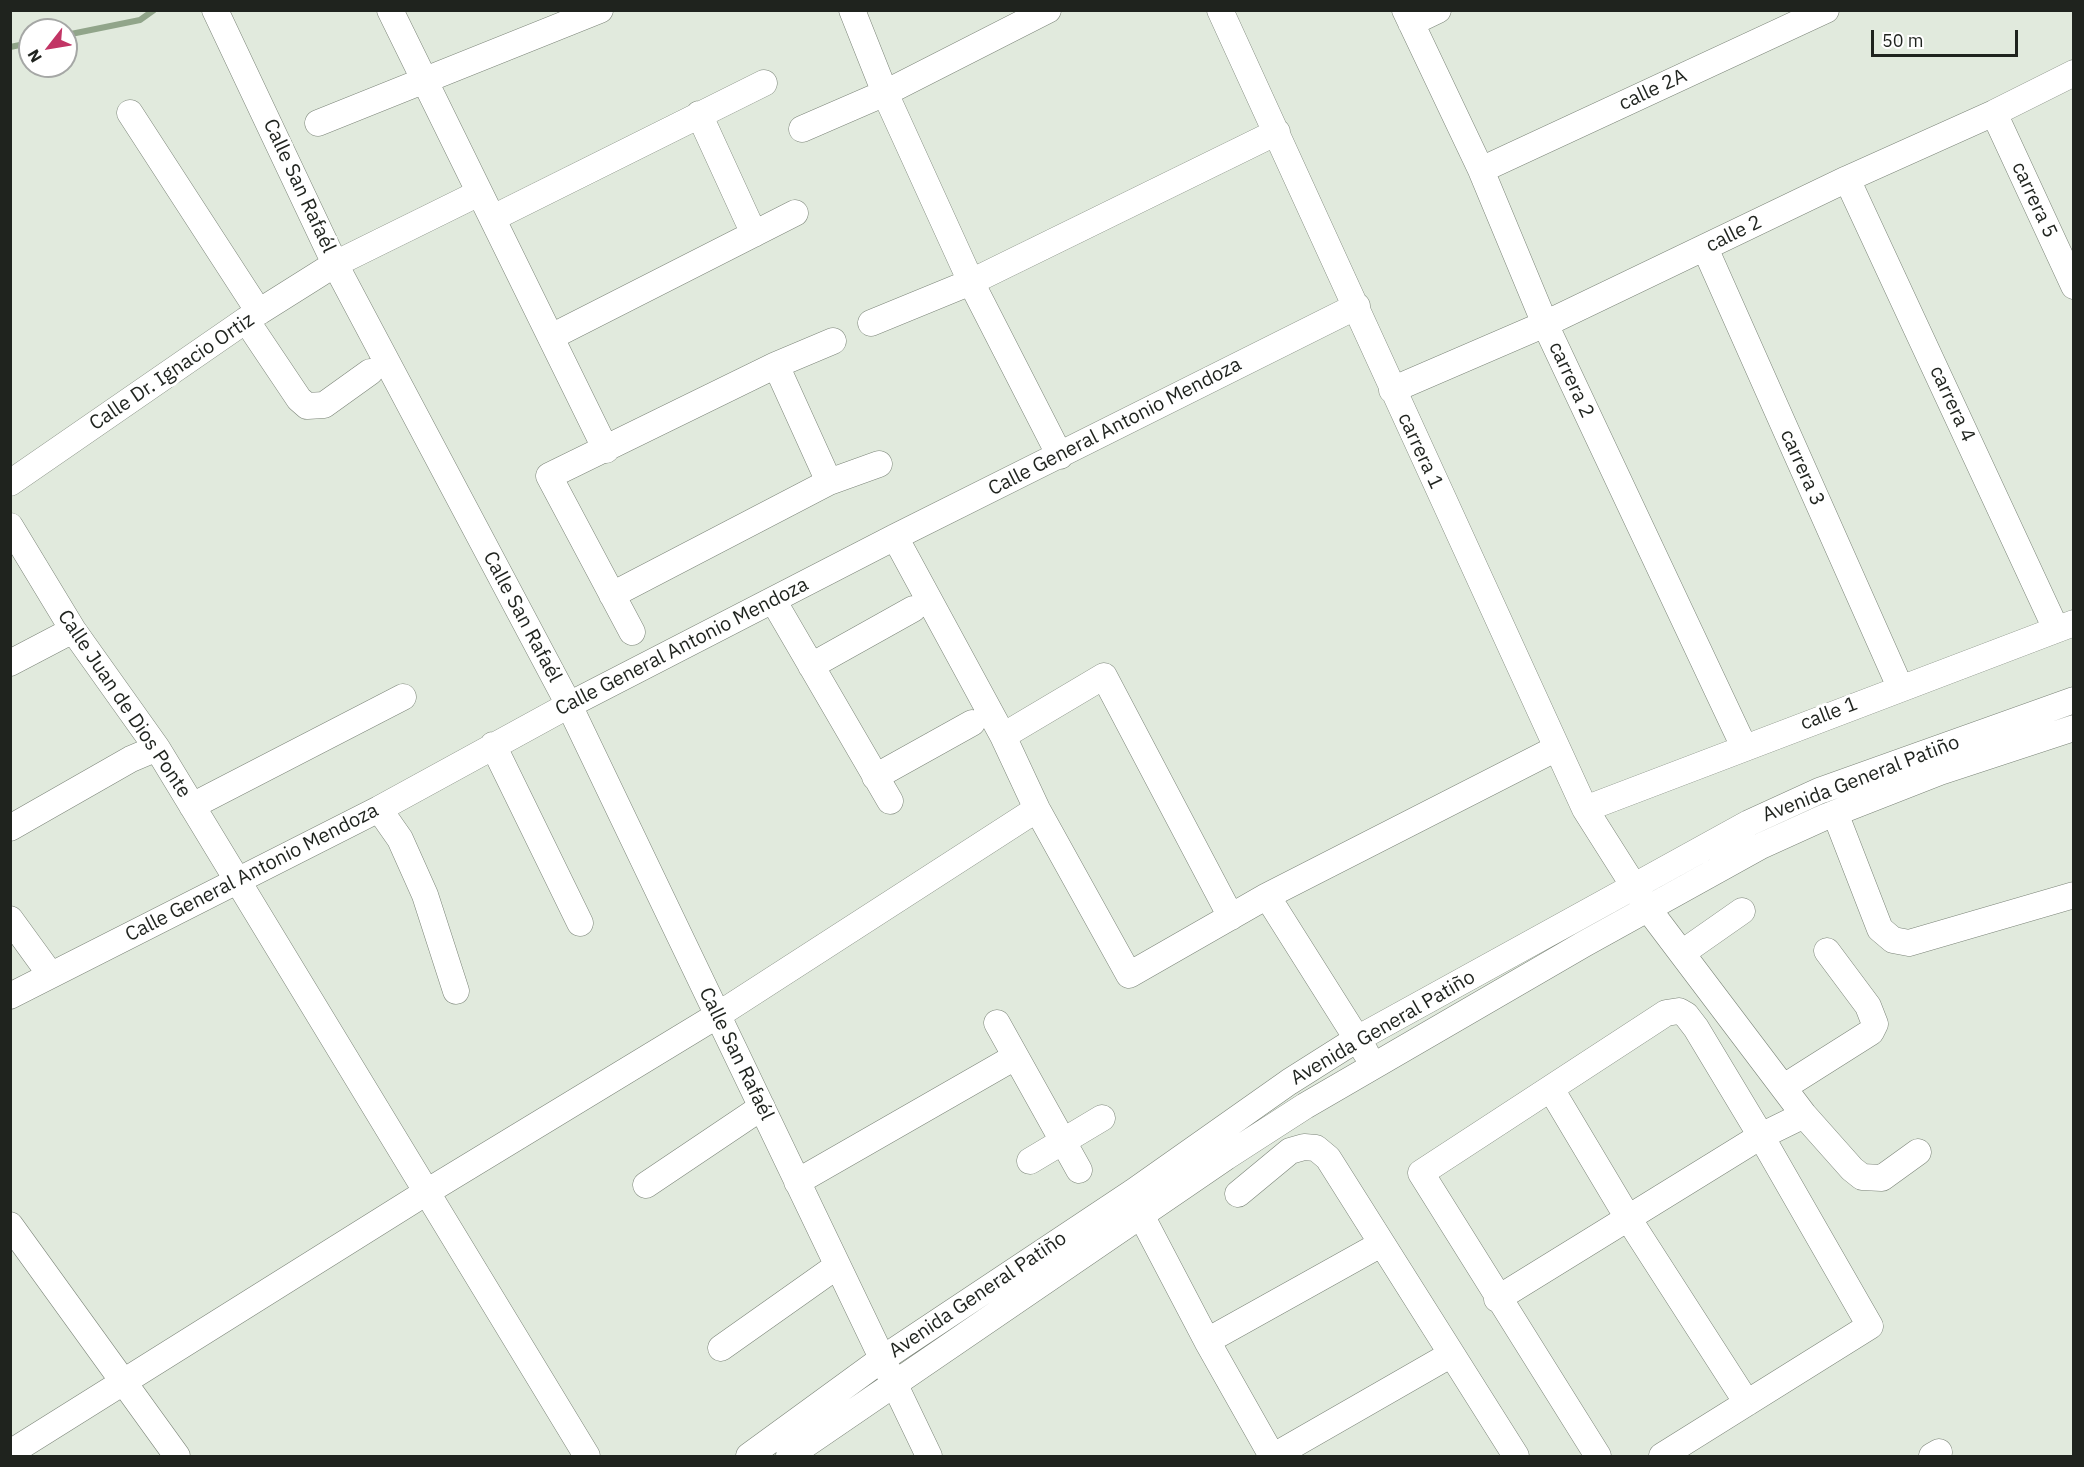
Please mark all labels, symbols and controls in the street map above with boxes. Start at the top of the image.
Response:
north arrow [18,18,78,78]
scale bar [1874,18,2021,56]
text: 50 m [1882,29,1924,52]
text: N [23,46,46,66]
street label: calle 2A [1615,64,1691,116]
street label: Calle San Rafaél [258,115,340,257]
street label: carrera 5 [2006,158,2062,242]
street label: calle 2 [1702,210,1766,258]
street label: Calle Dr. Ignacio Ortiz [85,308,259,436]
street label: carrera 2 [1543,338,1599,422]
street label: Calle General Antonio Mendoza [984,353,1246,501]
street label: carrera 4 [1924,362,1980,446]
street label: carrera 1 [1392,409,1448,493]
street label: carrera 3 [1775,426,1829,510]
street label: Calle San Rafaél [477,547,567,687]
street label: Calle General Antonio Mendoza [551,573,813,721]
street label: Calle Juan de Dios Ponte [52,605,196,803]
street label: calle 1 [1797,692,1861,736]
street label: Avenida General Patiño [1759,730,1963,828]
street label: Calle General Antonio Mendoza [121,799,383,947]
street label: Avenida General Patiño [1287,965,1479,1091]
street label: Calle San Rafaél [693,984,779,1124]
street label: Avenida General Patiño [885,1227,1071,1363]

